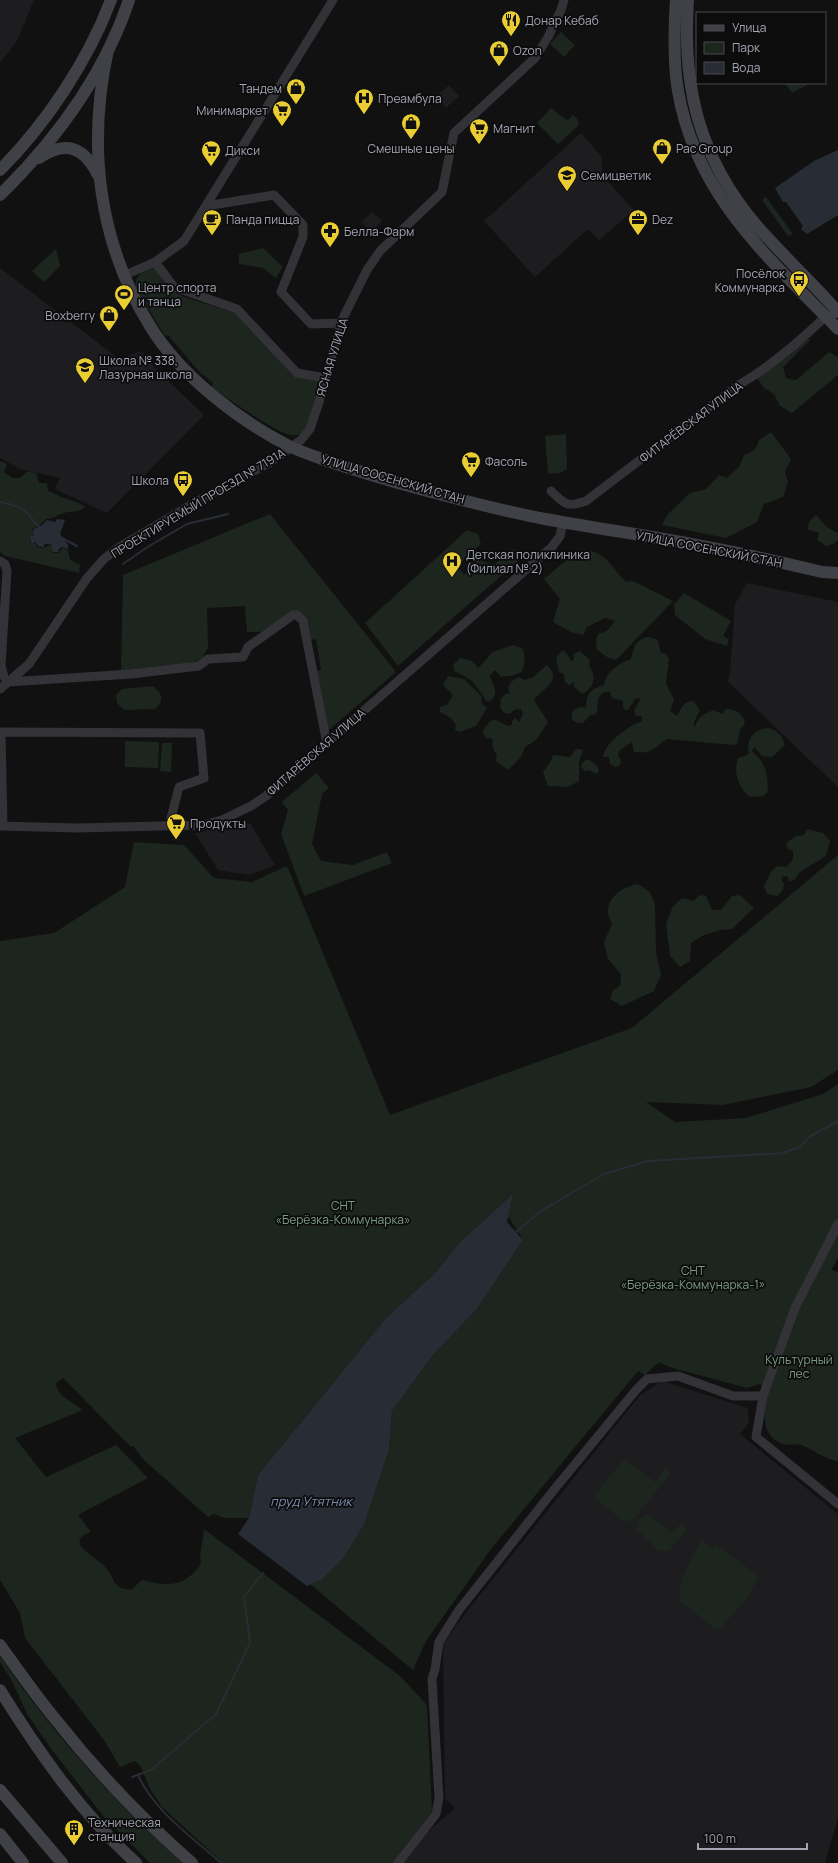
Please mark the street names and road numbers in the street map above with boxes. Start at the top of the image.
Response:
street label: ЯСНАЯ УЛИЦА [312,315,352,398]
street label: ФИТАРЁВСКАЯ УЛИЦА [636,377,747,467]
street label: ПРОЕКТИРУЕМЫЙ ПРОЕЗД № 7191А [108,444,289,562]
street label: УЛИЦА СОСЕНСКИЙ СТАН [319,450,467,508]
street label: УЛИЦА СОСЕНСКИЙ СТАН [634,526,784,572]
street label: ФИТАРЁВСКАЯ УЛИЦА [263,704,369,800]

